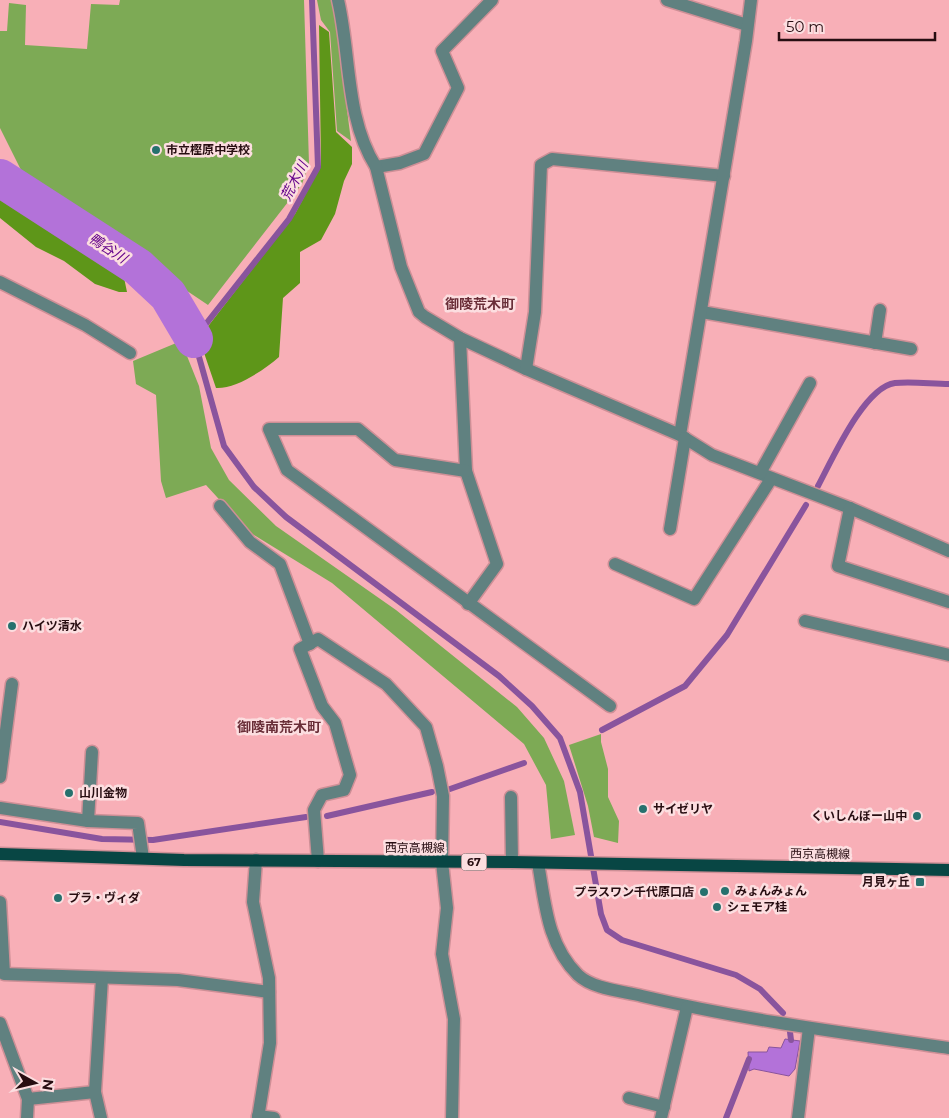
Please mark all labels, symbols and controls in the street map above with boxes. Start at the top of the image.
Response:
scale bar [779,10,935,42]
text: 50 m [786,17,824,36]
place label: 市立樫原中学校 [166,142,250,157]
marker: 市立樫原中学校 [150,144,162,156]
water label: 荒木川 [276,156,312,204]
water label: 鴨谷川 [85,229,132,268]
district label: 御陵荒木町 [445,295,515,313]
place label: ハイツ清水 [22,618,82,633]
marker: ハイツ清水 [6,620,18,632]
district label: 御陵南荒木町 [237,718,321,736]
place label: 山川金物 [79,785,127,800]
marker: 山川金物 [63,787,75,799]
place label: サイゼリヤ [653,801,713,816]
marker: サイゼリヤ [637,803,649,815]
place label: くいしんぼー山中 [811,808,907,823]
marker: くいしんぼー山中 [911,810,923,822]
street label: 西京高槻線 [385,840,445,855]
street label: 西京高槻線 [790,845,850,862]
road number: 67 [462,854,486,870]
place label: 月見ヶ丘 [862,874,910,889]
marker: 月見ヶ丘 [914,876,926,888]
place label: みょんみょん [735,883,807,898]
place label: プラスワン千代原口店 [574,884,694,899]
marker: みょんみょん [719,885,731,897]
marker: プラスワン千代原口店 [698,886,710,898]
place label: プラ・ヴィダ [68,890,140,905]
marker: プラ・ヴィダ [52,892,64,904]
place label: シェモア桂 [727,899,787,914]
marker: シェモア桂 [711,901,723,913]
north arrow [10,1058,60,1108]
text: N [38,1078,58,1092]

